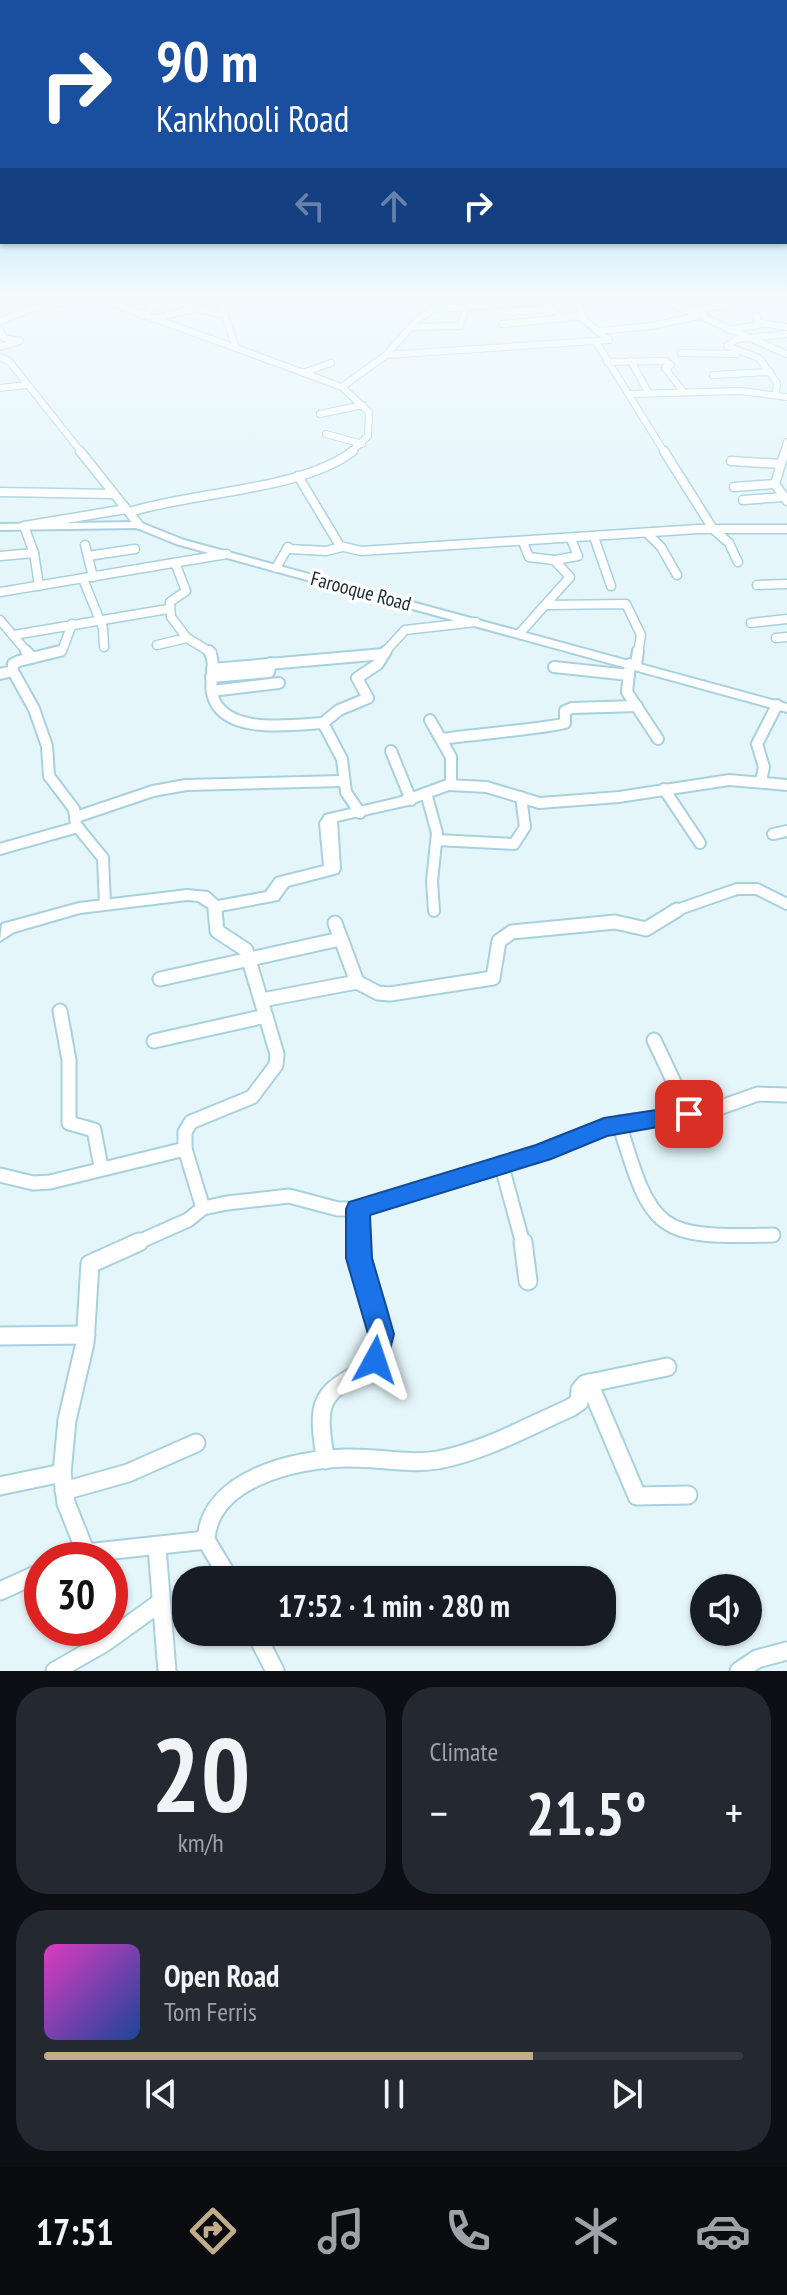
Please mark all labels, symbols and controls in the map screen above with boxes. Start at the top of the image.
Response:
text: 90 m [156,25,258,97]
icon: right [24,32,128,136]
text: Kankhooli Road [156,95,349,142]
icon: left [288,184,332,228]
icon: ahead [372,184,416,228]
icon: right [456,184,500,228]
street label: Farooque Road [308,565,414,617]
pin [655,1080,723,1148]
icon: arrive [667,1092,711,1136]
position arrow [333,1318,417,1402]
speed limit sign: 30 [24,1542,128,1646]
map controls [690,1574,762,1646]
button: sound [690,1574,762,1646]
text: 17:52 · 1 min · 280 m [278,1586,510,1625]
text: 20 [151,1706,250,1841]
text: Climate [430,1735,498,1768]
text: 21.5° [526,1774,647,1852]
text: − [430,1784,448,1841]
text: + [725,1784,743,1841]
text: km/h [178,1826,224,1859]
text: Open Road [164,1956,279,1995]
text: Tom Ferris [164,1995,257,2028]
icon: previous [139,2072,183,2116]
icon: pause [372,2072,416,2116]
icon: next [605,2072,649,2116]
icon: directions [185,2203,241,2259]
icon: music [313,2203,369,2259]
icon: phone [440,2203,496,2259]
icon: climate [568,2203,624,2259]
icon: car [695,2203,751,2259]
text: 17:51 [36,2208,114,2255]

